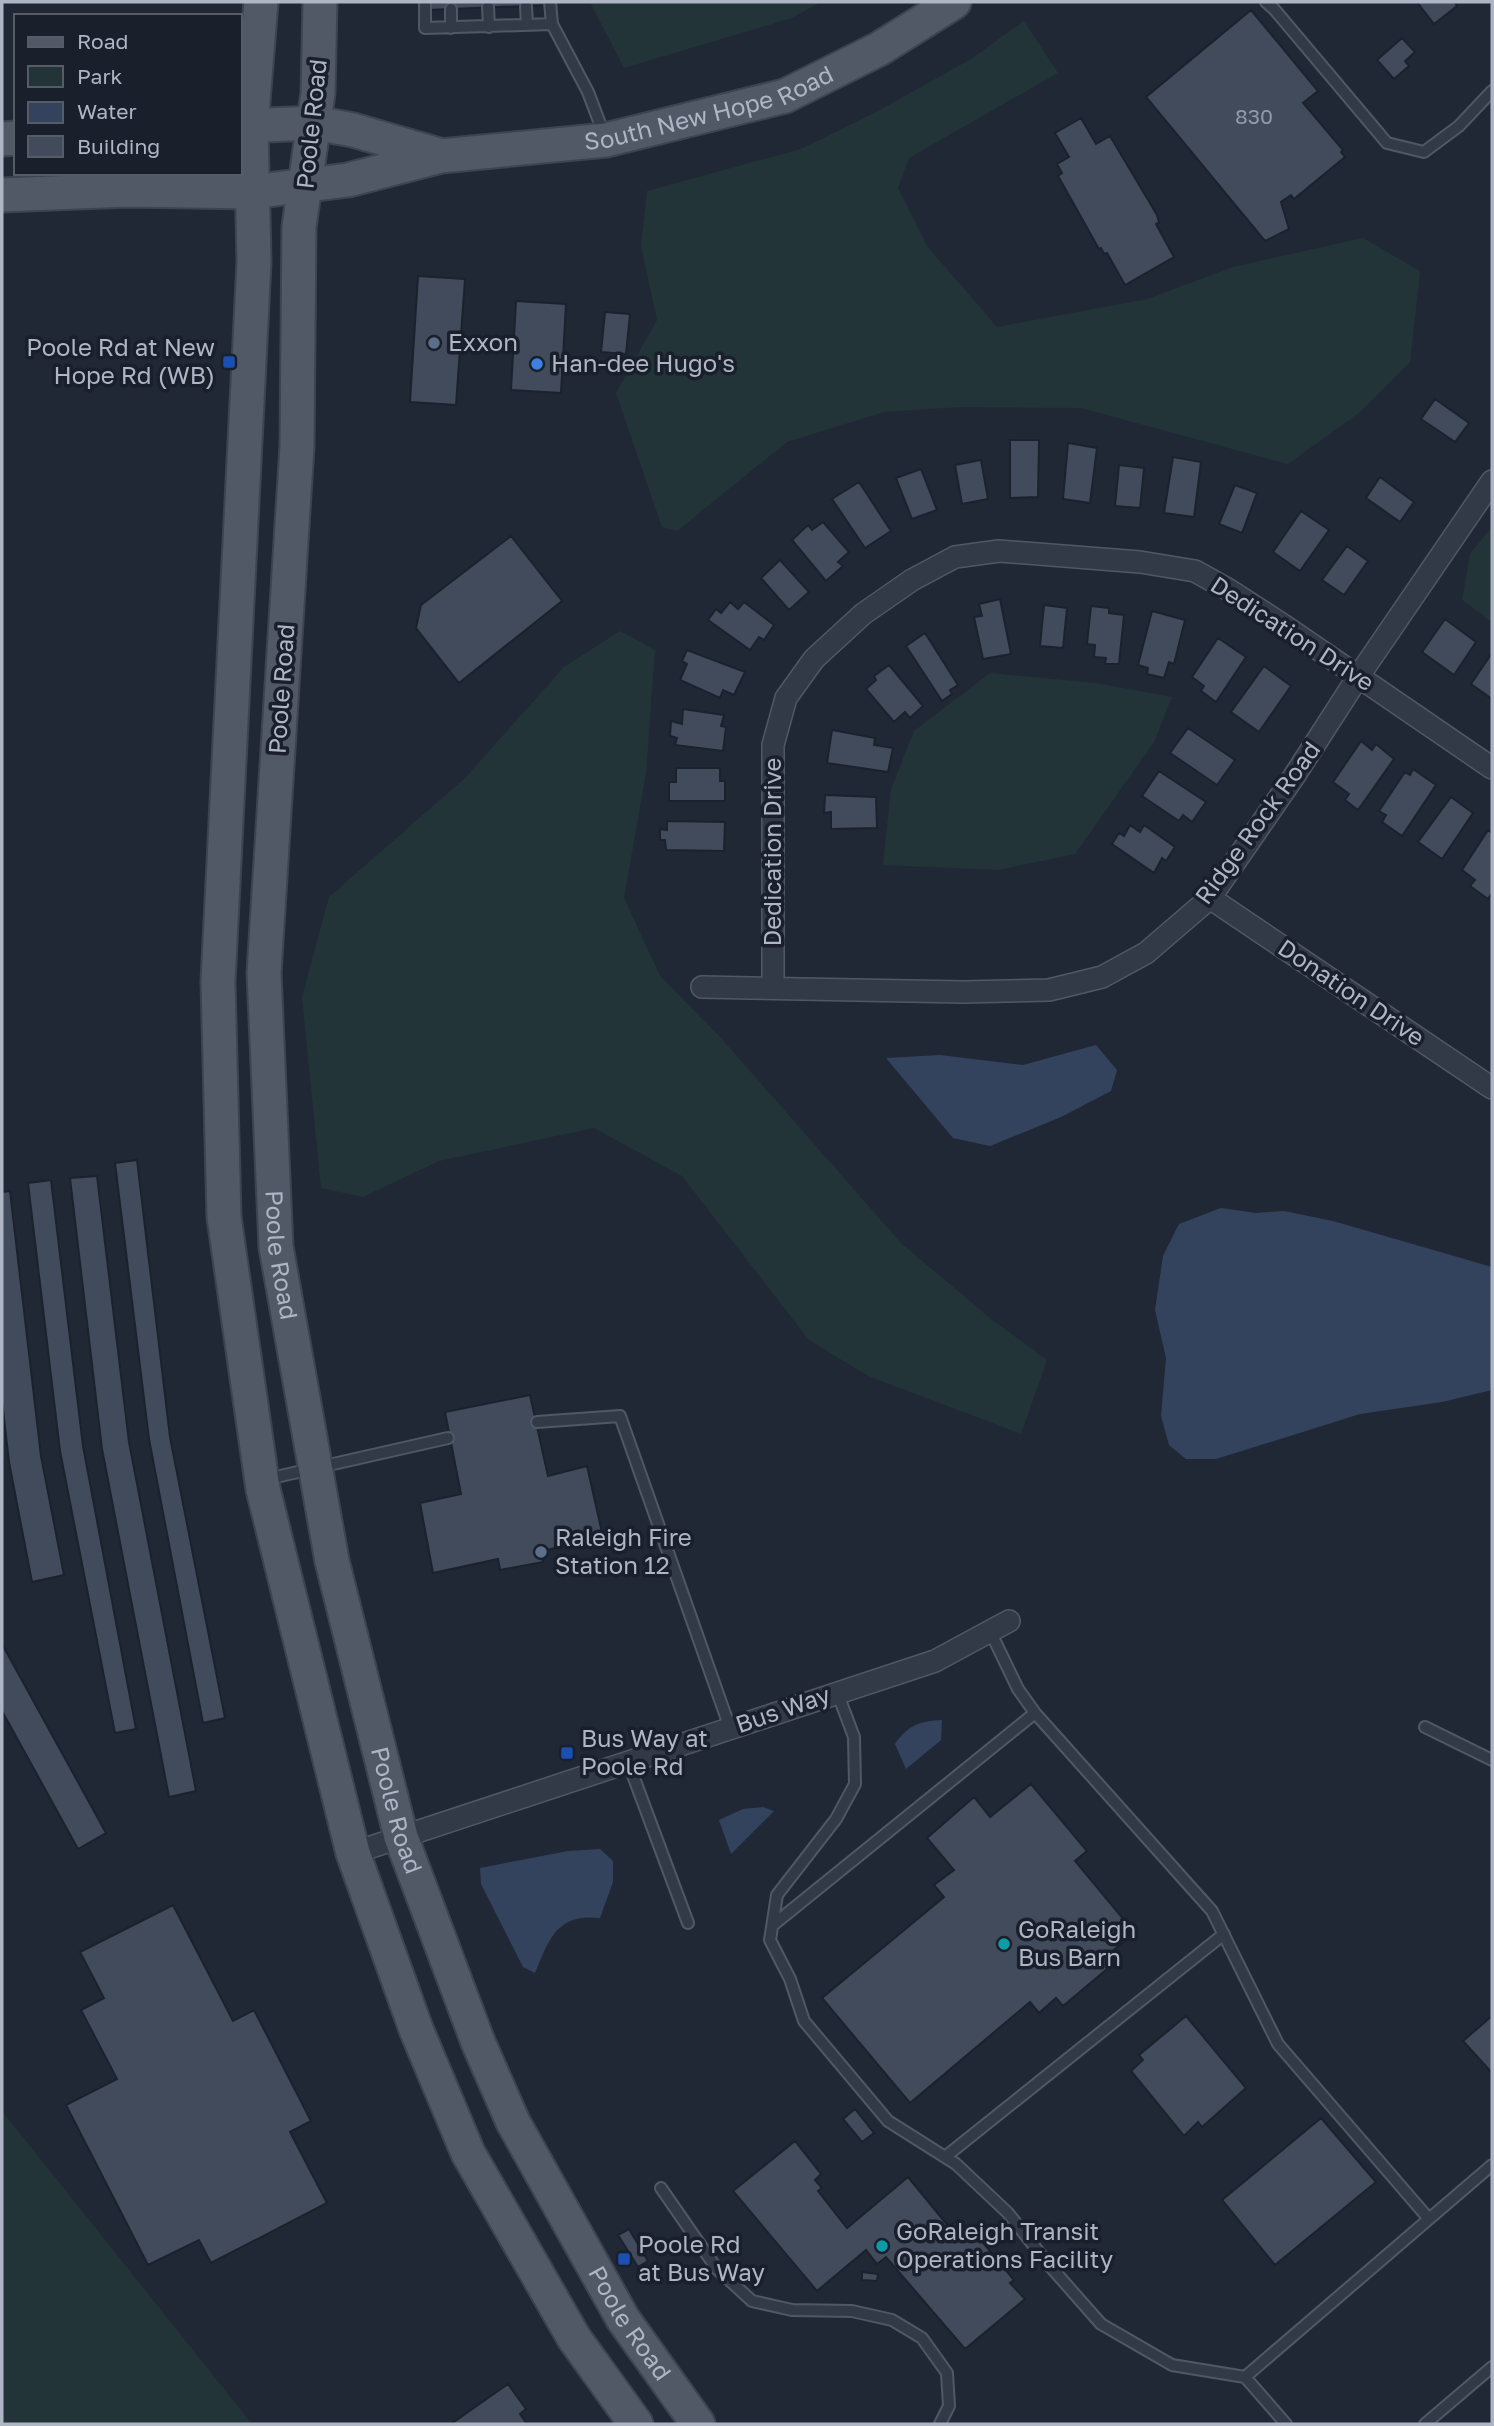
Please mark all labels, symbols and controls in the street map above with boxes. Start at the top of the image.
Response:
legend [14,14,242,175]
text: Road [77,28,128,54]
street label: Poole Road [289,57,332,190]
street label: South New Hope Road [583,58,837,155]
text: Park [77,63,123,89]
text: Water [77,98,137,124]
house number: 830 [1235,103,1273,129]
text: Building [77,133,160,159]
place label: Exxon [448,327,518,356]
place label: Poole Rd at New Hope Rd (WB) [26,332,215,389]
marker: Exxon [426,335,442,351]
place label: Han-dee Hugo's [551,348,735,377]
marker: Poole Rd at New Hope Rd (WB) [221,354,237,370]
marker: Han-dee Hugo's [529,356,545,372]
street label: Dedication Drive [1206,569,1380,696]
street label: Poole Road [261,623,300,755]
street label: Ridge Rock Road [1188,735,1326,909]
street label: Dedication Drive [757,758,786,946]
street label: Donation Drive [1273,932,1430,1051]
street label: Poole Road [261,1189,305,1322]
place label: Raleigh Fire Station 12 [555,1522,692,1579]
marker: Raleigh Fire Station 12 [533,1544,549,1560]
street label: Bus Way [731,1679,834,1738]
place label: Bus Way at Poole Rd [581,1723,708,1780]
street label: Poole Road [366,1744,429,1877]
marker: Bus Way at Poole Rd [559,1745,575,1761]
place label: GoRaleigh Bus Barn [1018,1914,1136,1971]
marker: GoRaleigh Bus Barn [996,1936,1012,1952]
place label: GoRaleigh Transit Operations Facility [896,2216,1113,2273]
place label: Poole Rd at Bus Way [638,2229,765,2286]
marker: GoRaleigh Transit Operations Facility [874,2238,890,2254]
marker: Poole Rd at Bus Way [616,2251,632,2267]
street label: Poole Road [583,2260,678,2385]

